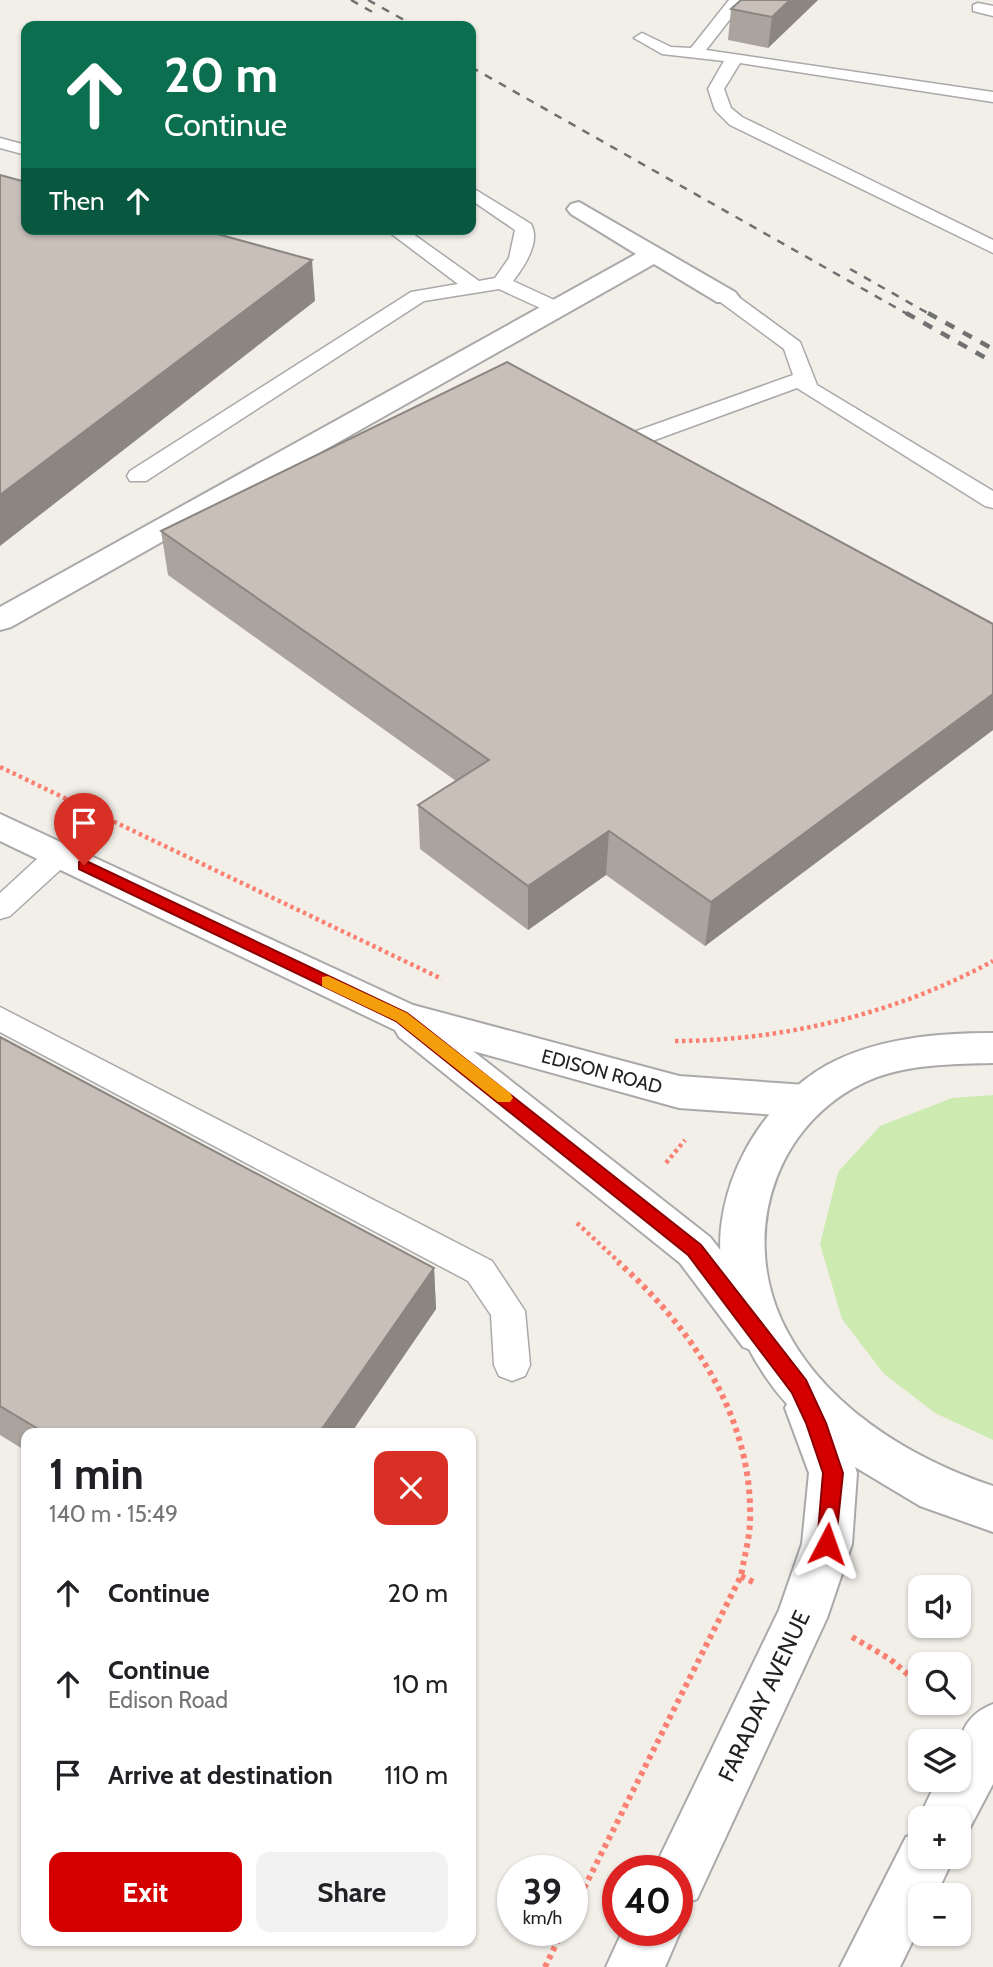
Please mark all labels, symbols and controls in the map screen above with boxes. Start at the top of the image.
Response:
text: 20 m [164,45,278,104]
icon: ahead [49,49,140,140]
text: Continue [164,105,287,144]
icon: ahead [119,182,157,220]
text: Then [49,185,105,217]
pin [54,793,114,865]
icon: arrive [65,804,103,842]
street label: EDISON ROAD [539,1044,665,1099]
text: 1 min [49,1448,144,1500]
button: close [374,1451,448,1525]
text: 140 m · 15:49 [49,1500,178,1528]
position arrow [790,1507,864,1581]
icon: ahead [49,1574,87,1612]
map controls [908,1575,971,1946]
button: sound [908,1575,971,1638]
text: Continue [108,1577,210,1609]
text: 20 m [388,1577,448,1609]
street label: FARADAY AVENUE [712,1606,816,1786]
button: search [908,1652,971,1715]
text: Continue [108,1654,210,1686]
icon: ahead [49,1665,87,1703]
text: 10 m [393,1668,448,1700]
text: Edison Road [108,1686,228,1714]
button: layers [908,1729,971,1792]
icon: arrive [49,1756,87,1794]
text: Arrive at destination [108,1759,333,1791]
text: 110 m [384,1759,448,1791]
button: + [908,1806,971,1869]
button: Exit [49,1852,242,1932]
button: Share [256,1852,448,1932]
speed limit sign: 40 [602,1855,693,1946]
text: 39 [523,1870,562,1913]
button: − [908,1883,971,1946]
text: km/h [523,1907,562,1929]

